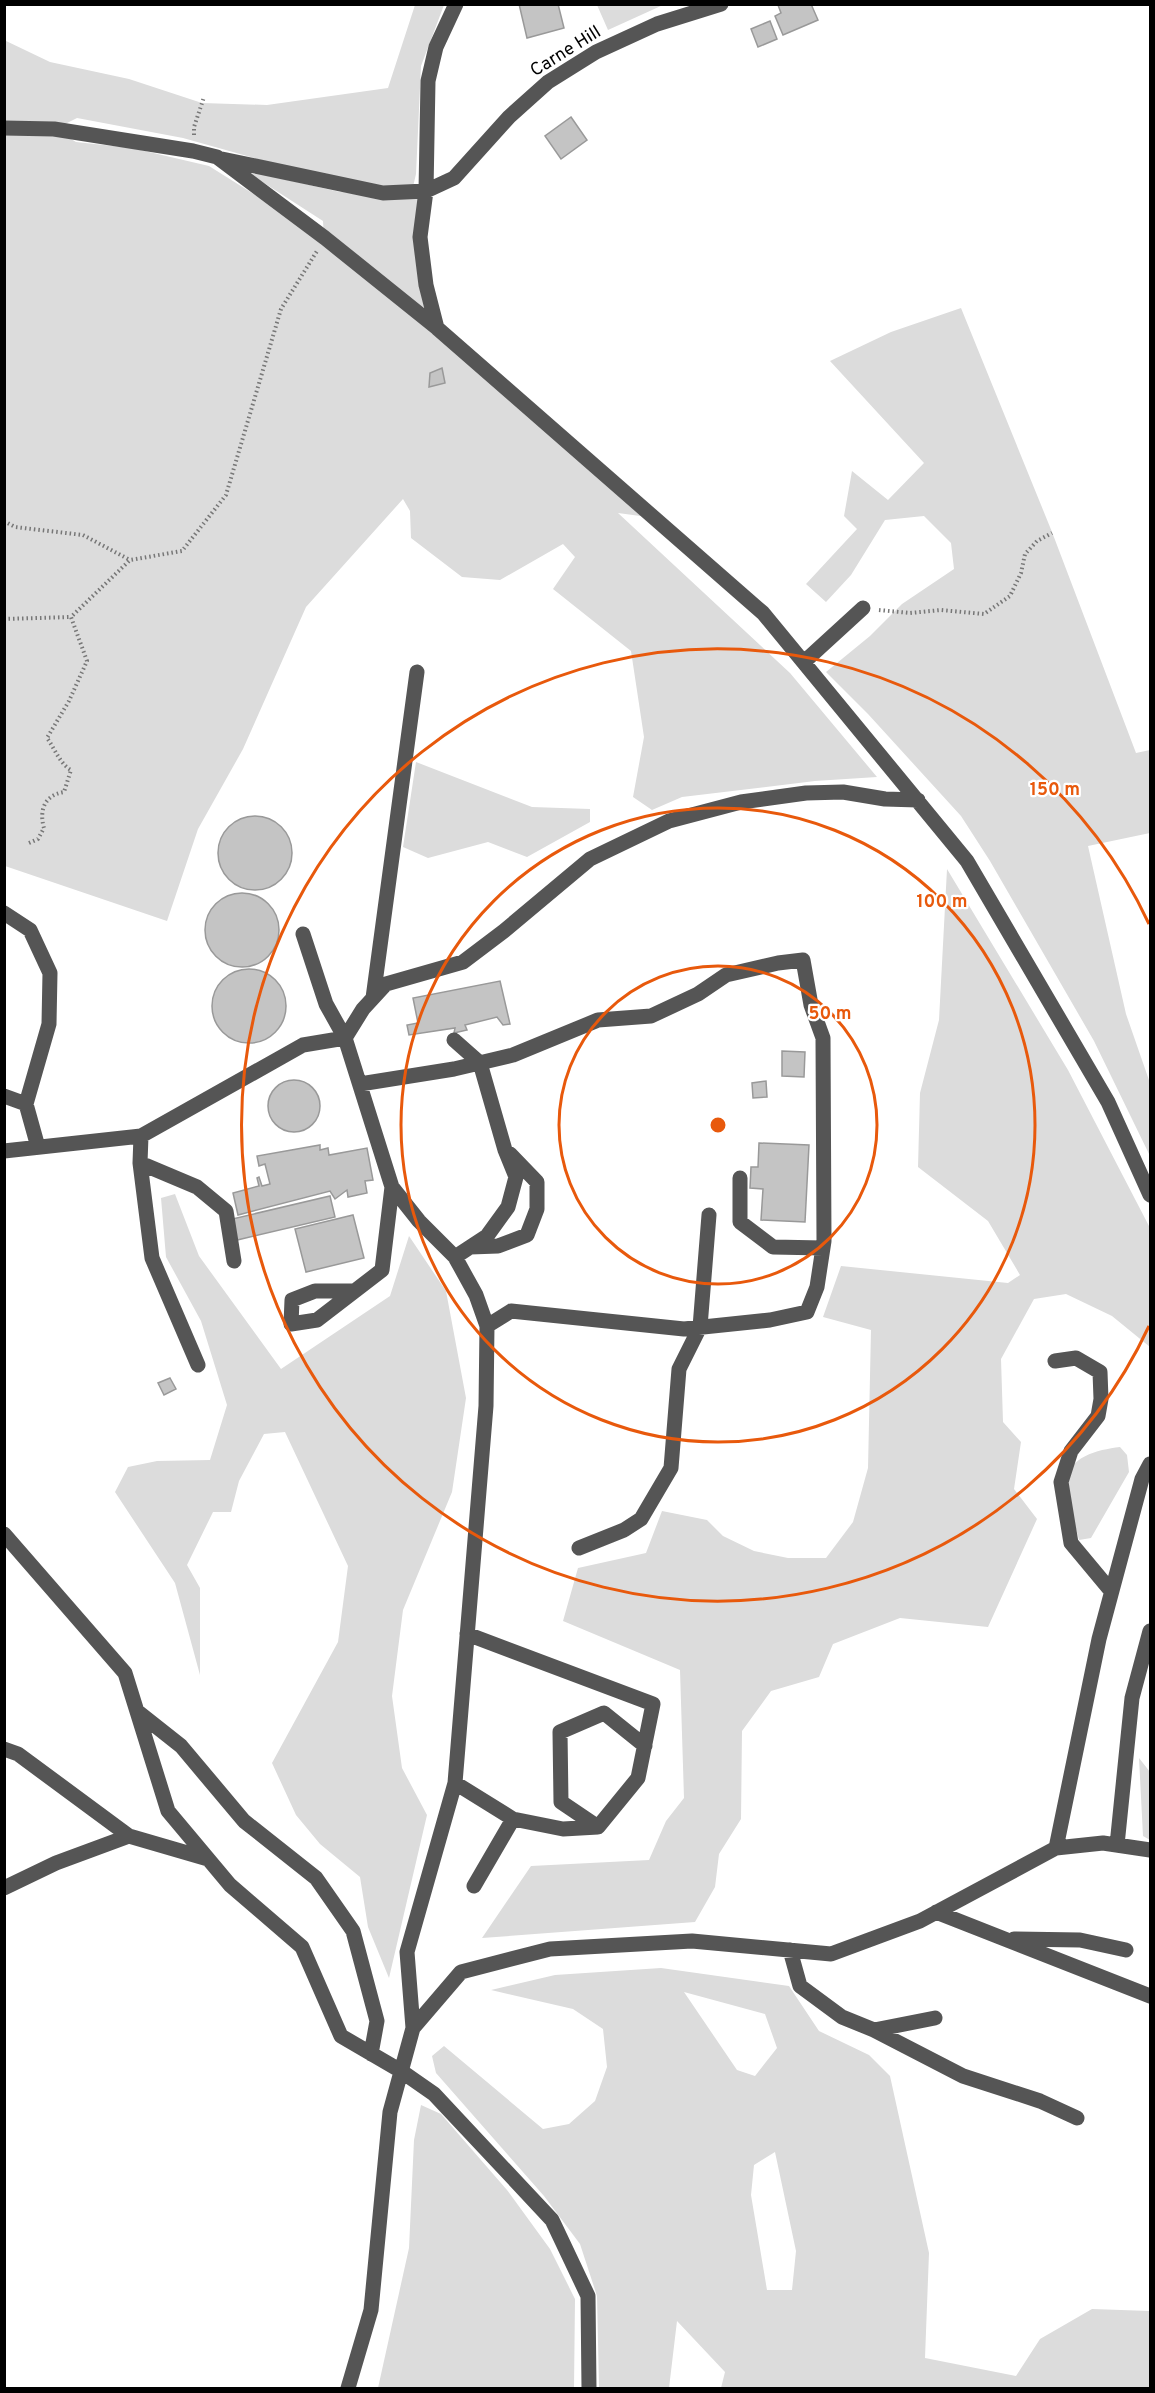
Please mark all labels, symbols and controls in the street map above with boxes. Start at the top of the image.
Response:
street label: Carne Hill [526,21,606,83]
text: 150 m [1030,779,1080,802]
text: 100 m [916,891,968,914]
text: 50 m [808,1003,852,1026]
centre of rings [708,1115,728,1135]

